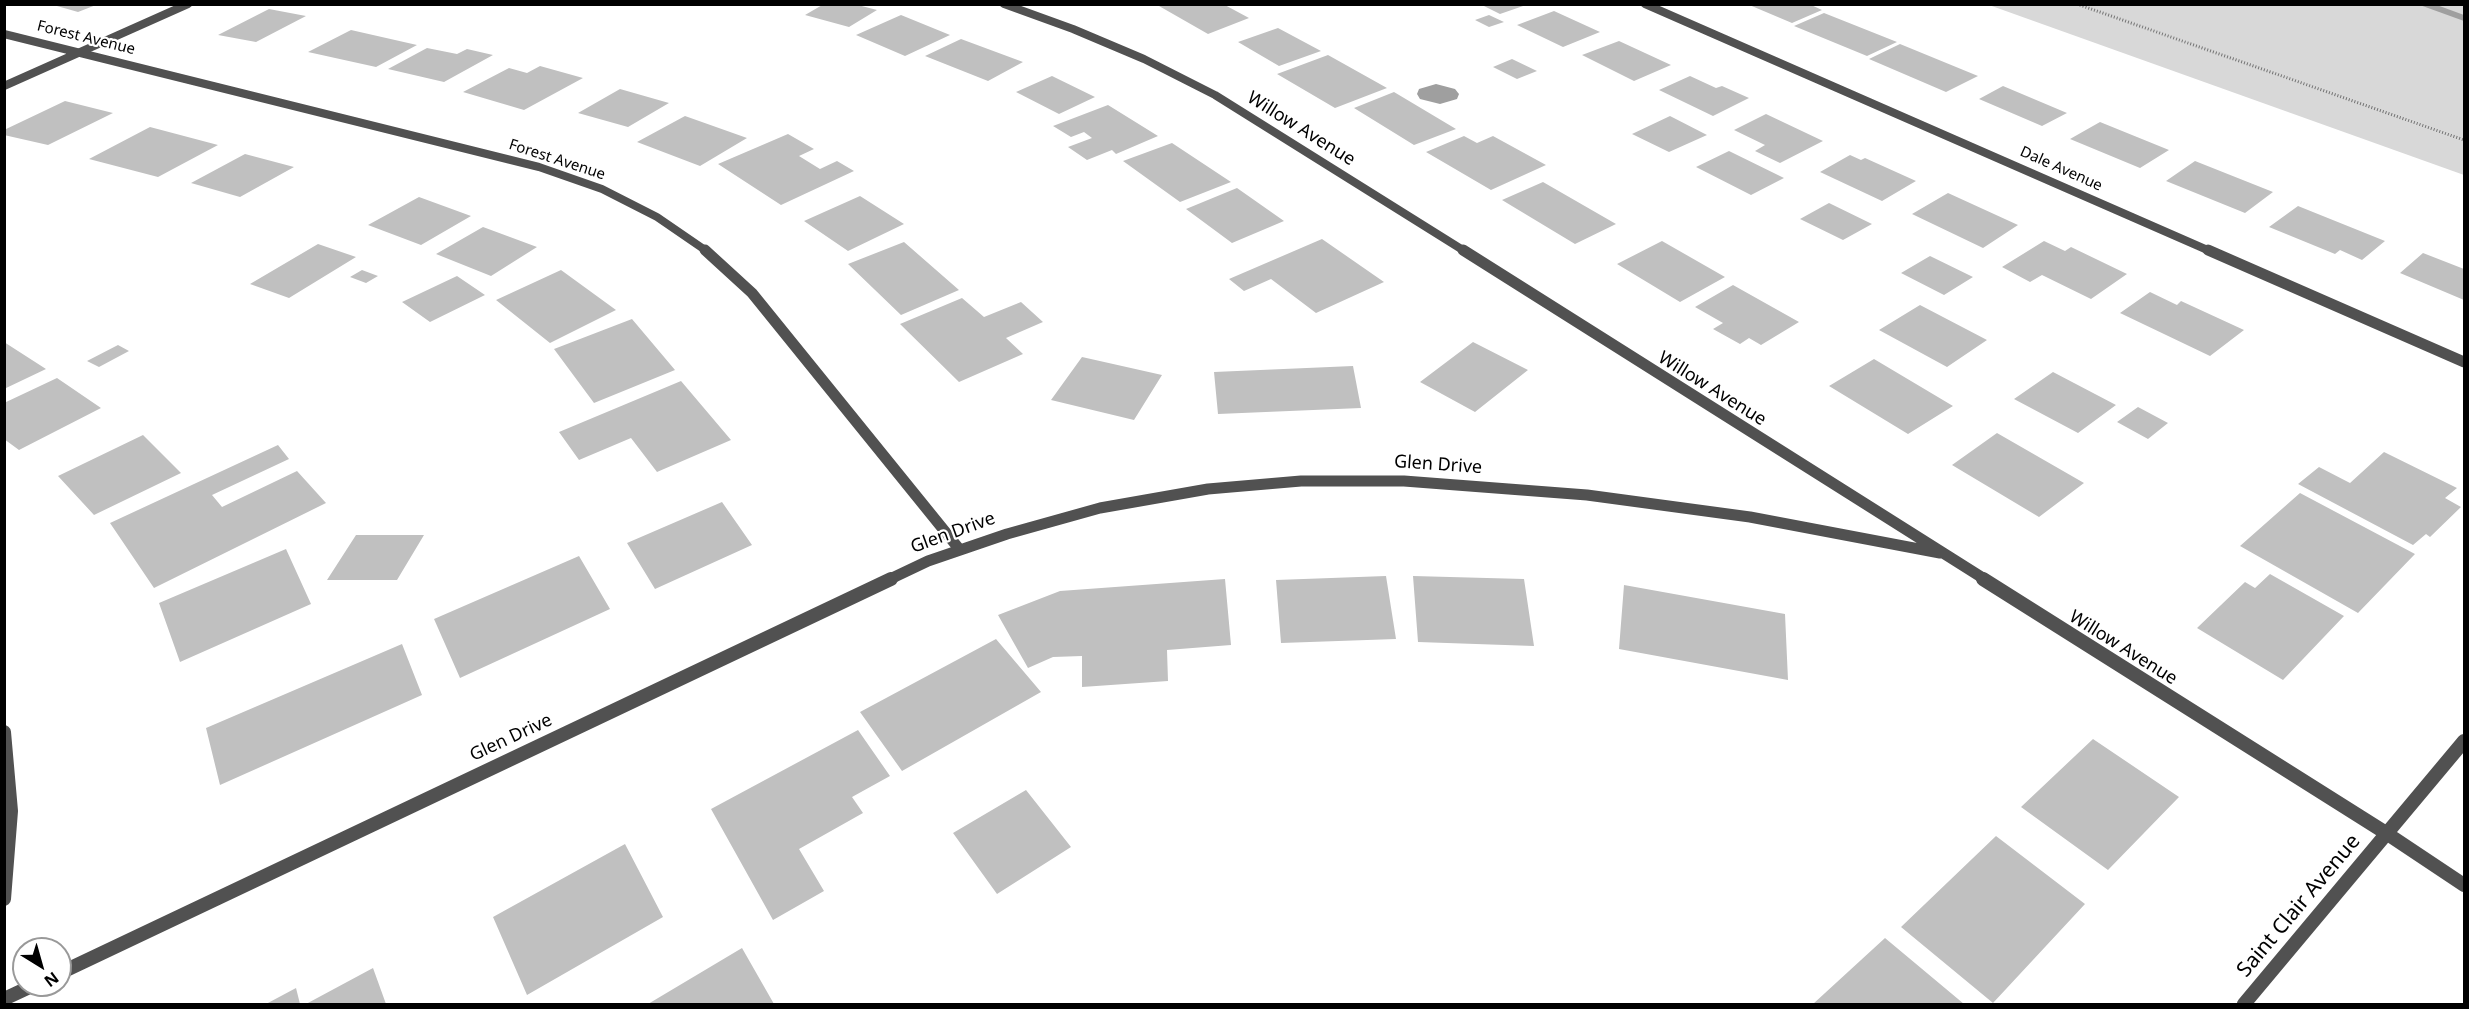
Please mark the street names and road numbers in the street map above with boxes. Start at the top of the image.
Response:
street label: Forest Avenue [35,17,137,59]
street label: Willow Avenue [1243,87,1359,171]
street label: Forest Avenue [506,136,608,184]
street label: Dale Avenue [2017,143,2105,195]
street label: Willow Avenue [1654,347,1770,431]
street label: Glen Drive [1393,451,1483,479]
street label: Glen Drive [908,508,998,558]
street label: Willow Avenue [2065,606,2181,690]
street label: Glen Drive [466,710,556,766]
street label: Saint Clair Avenue [2232,830,2366,982]

